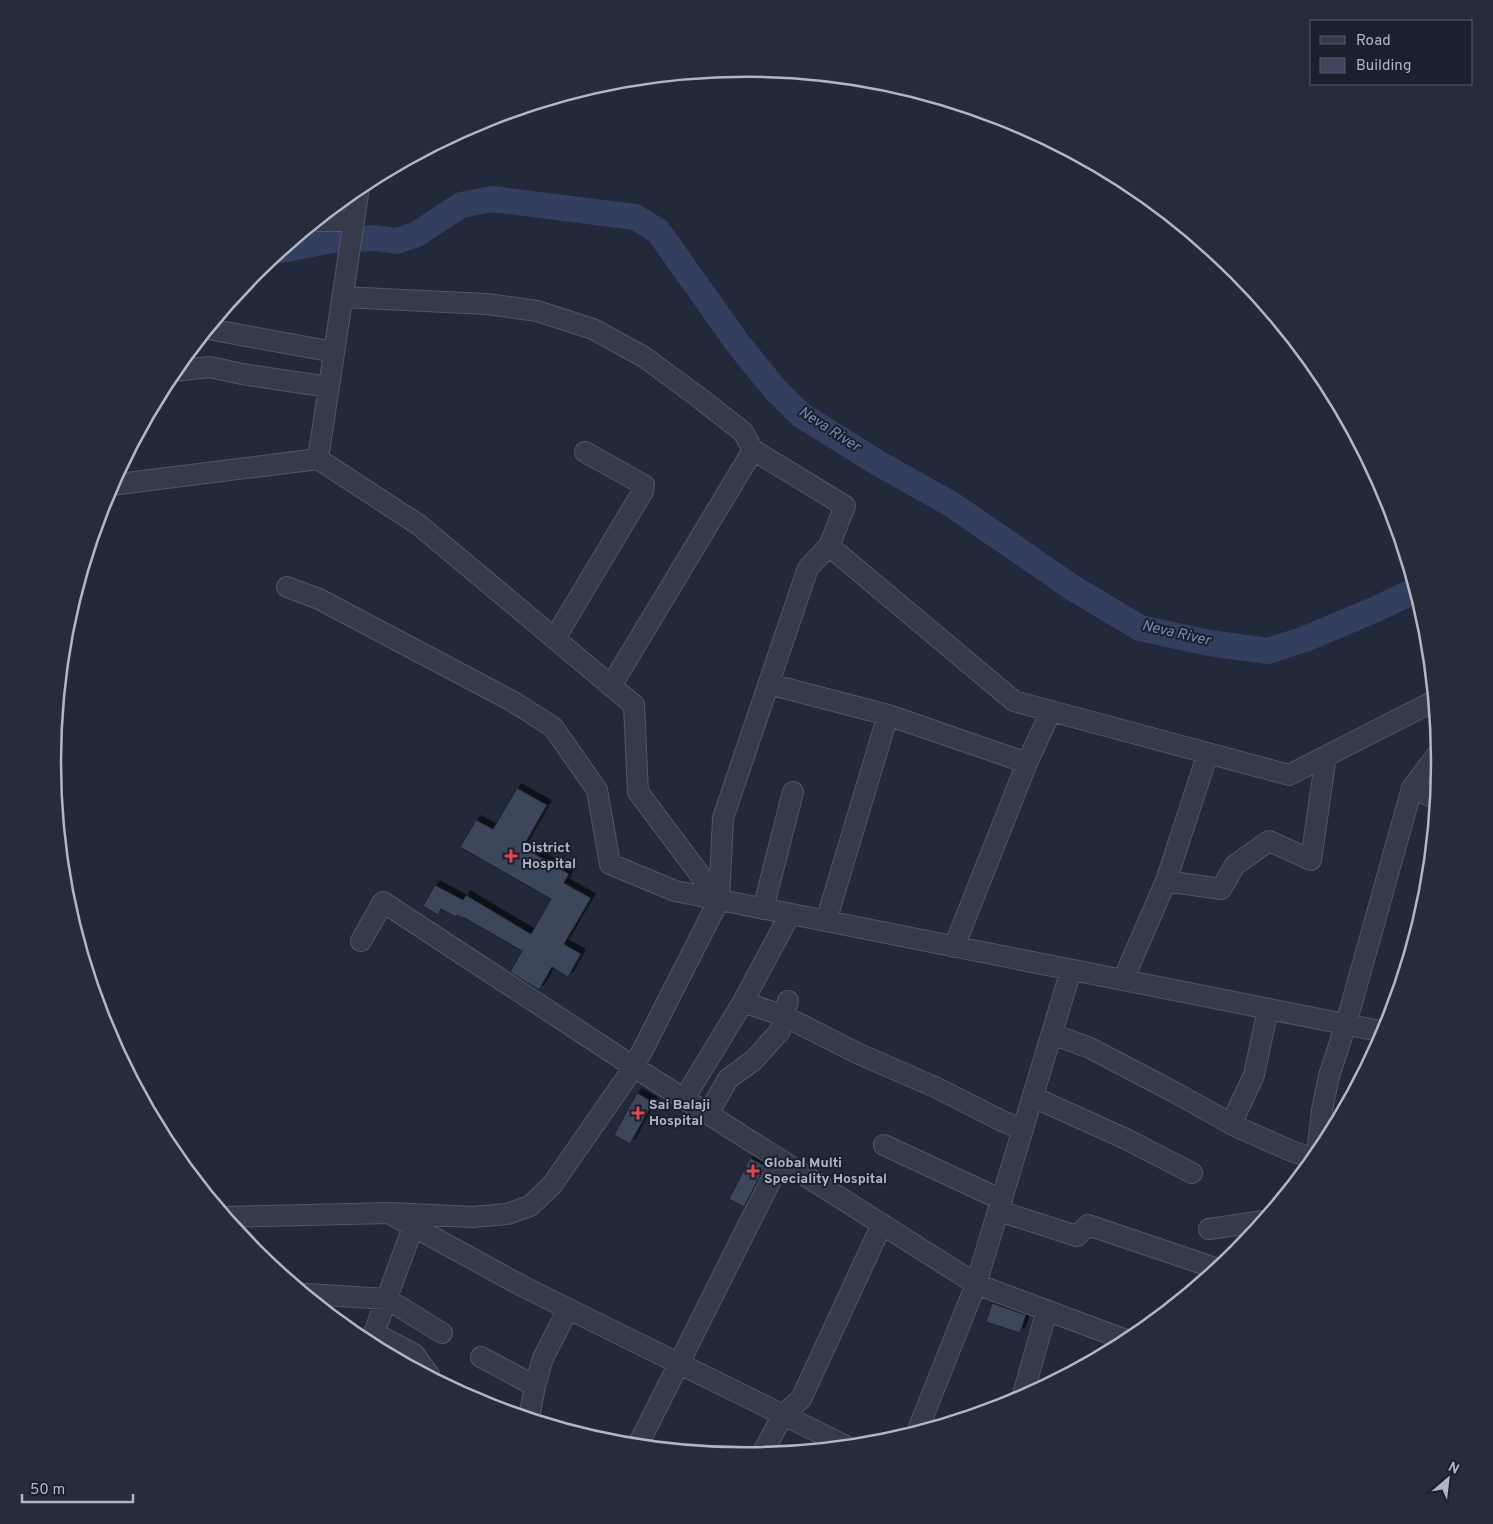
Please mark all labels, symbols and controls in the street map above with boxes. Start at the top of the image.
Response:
legend [1310,20,1473,85]
text: Road [1356,32,1391,51]
text: Building [1356,57,1411,76]
water label: Neva River [794,403,865,458]
water label: Neva River [1140,617,1213,651]
place label: District Hospital [522,840,576,873]
marker: District Hospital [504,849,518,863]
place label: Sai Balaji Hospital [649,1097,710,1130]
marker: Sai Balaji Hospital [631,1106,645,1120]
place label: Global Multi Speciality Hospital [764,1155,887,1188]
marker: Global Multi Speciality Hospital [746,1164,760,1178]
north arrow [1423,1454,1473,1504]
text: N [1445,1459,1462,1479]
scale bar [22,1472,134,1504]
text: 50 m [30,1481,65,1500]

